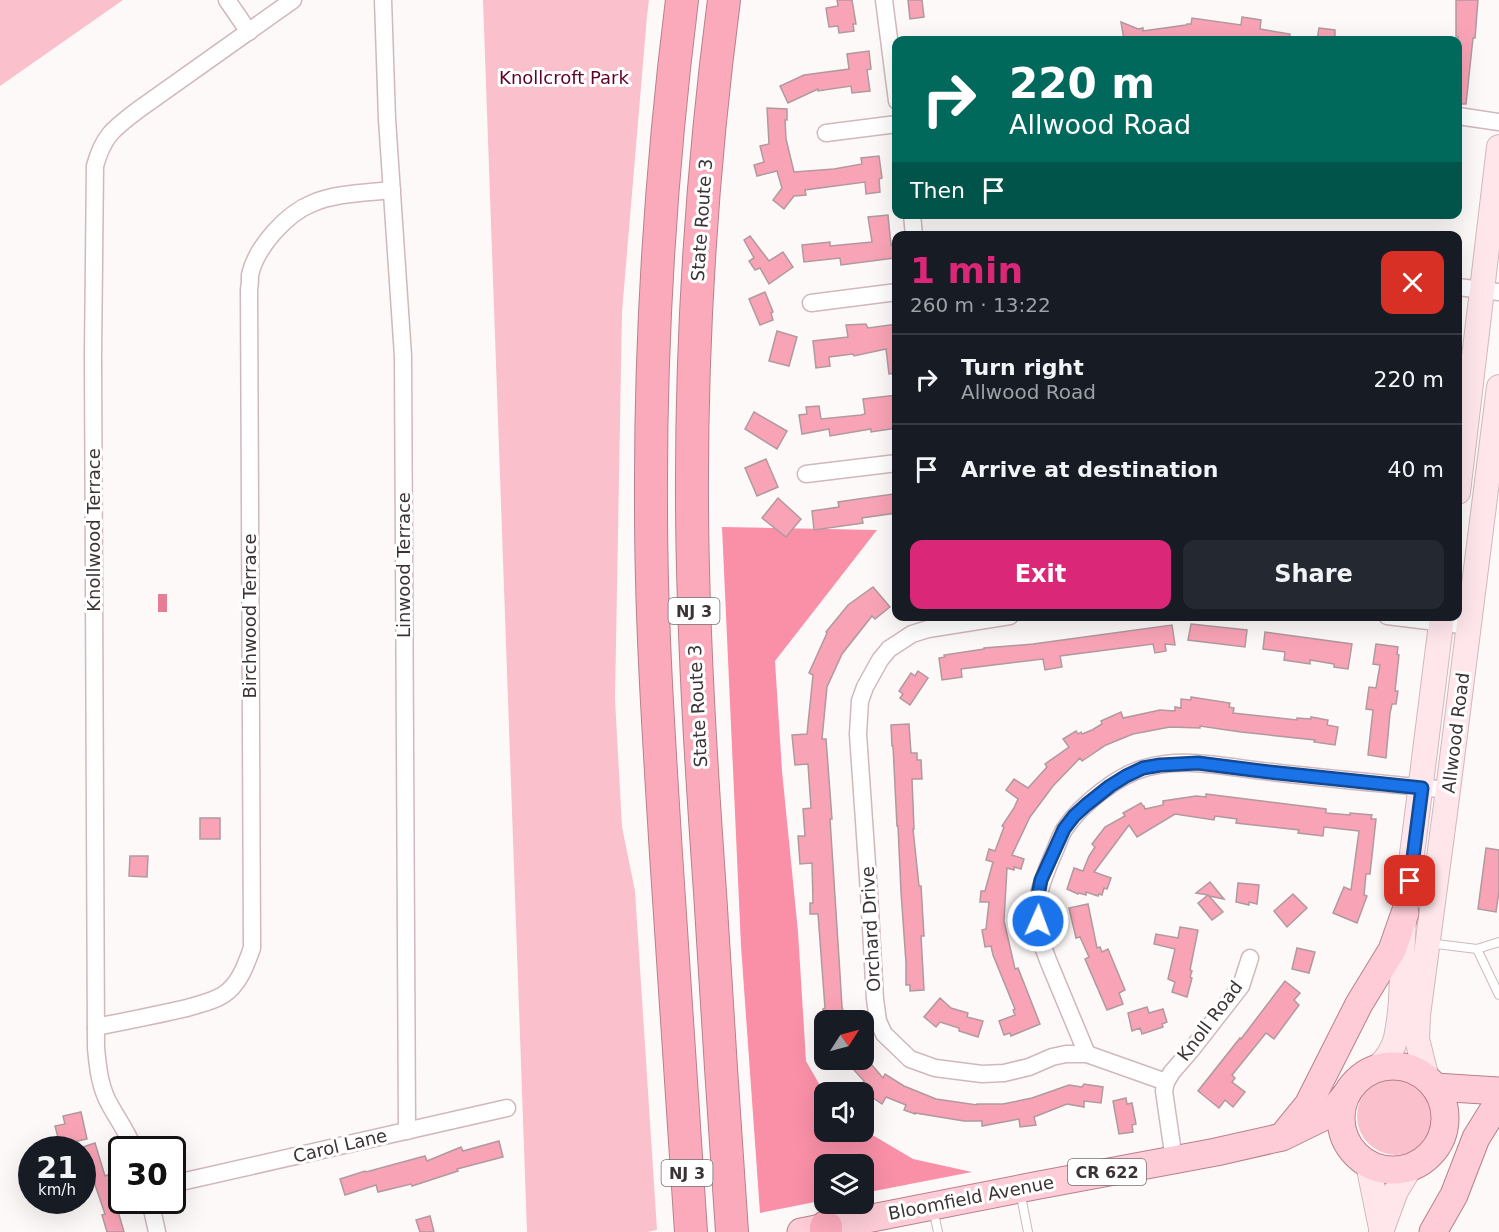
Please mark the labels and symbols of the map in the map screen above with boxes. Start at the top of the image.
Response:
park label: Knollcroft Park [499,67,629,88]
street label: State Route 3 [687,158,716,282]
street label: Knollwood Terrace [83,448,104,612]
street label: Linwood Terrace [393,492,414,638]
street label: Birchwood Terrace [239,533,260,699]
road number: NJ 3 [668,598,720,624]
street label: State Route 3 [684,644,711,768]
street label: Allwood Road [1438,671,1473,794]
pin [1384,855,1435,906]
street label: Orchard Drive [857,866,884,992]
position arrow [1006,889,1070,953]
street label: Knoll Road [1173,976,1247,1065]
north arrow [814,1010,874,1070]
street label: Carol Lane [291,1124,389,1167]
speed limit sign: 30 [108,1136,186,1214]
road number: CR 622 [1068,1159,1146,1185]
road number: NJ 3 [662,1160,712,1186]
street label: Bloomfield Avenue [886,1171,1056,1224]

